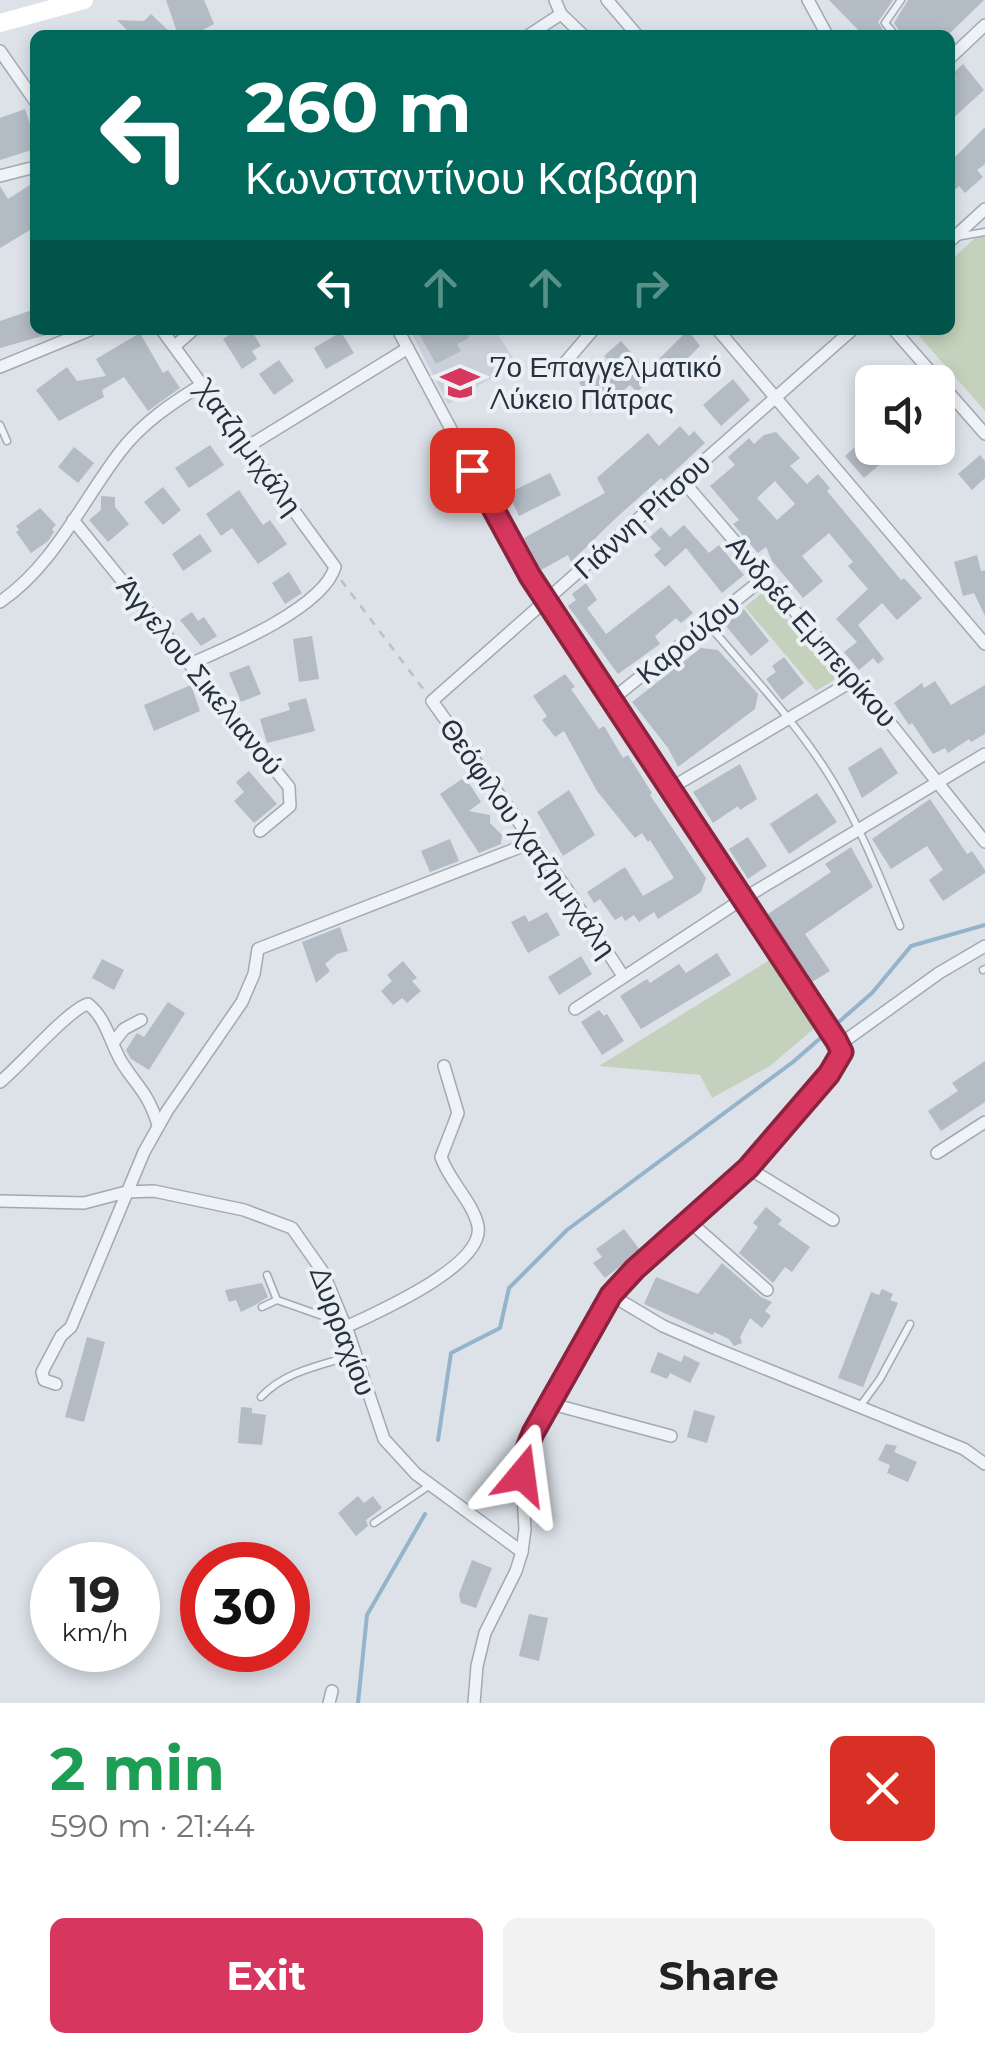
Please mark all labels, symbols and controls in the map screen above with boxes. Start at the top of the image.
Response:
text: 260 m [245,64,472,150]
icon: left [80,70,210,200]
text: Κωνσταντίνου Καβάφη [245,150,699,205]
icon: left [308,260,363,315]
icon: ahead [413,260,468,315]
icon: ahead [518,260,573,315]
icon: right [623,260,678,315]
place label: 7ο Επαγγελματικό Λύκειο Πάτρας [490,350,722,416]
school or university icon: 7ο Επαγγελματικό Λύκειο Πάτρας [439,362,481,404]
map controls [855,365,955,465]
button: sound [855,365,955,465]
street label: Χατζημιχάλη [187,371,309,522]
pin [430,428,515,513]
icon: arrive [445,443,500,498]
street label: Γιάννη Ρίτσου [567,446,717,586]
street label: Ανδρέα Εμπειρίκου [719,528,905,734]
street label: Άγγελου Σικελιανού [110,570,290,782]
street label: Καρούζου [630,587,746,691]
street label: Θεόφιλου Χατζημιχάλη [432,712,624,964]
street label: Δυρραχίου [303,1262,383,1400]
position arrow [470,1423,574,1527]
speed limit sign: 30 [180,1542,310,1672]
text: 19 [69,1564,121,1625]
text: km/h [62,1617,128,1647]
text: 2 min [50,1732,225,1805]
button: close [830,1736,935,1841]
text: 590 m · 21:44 [50,1806,255,1845]
button: Exit [50,1918,483,2033]
button: Share [503,1918,935,2033]

